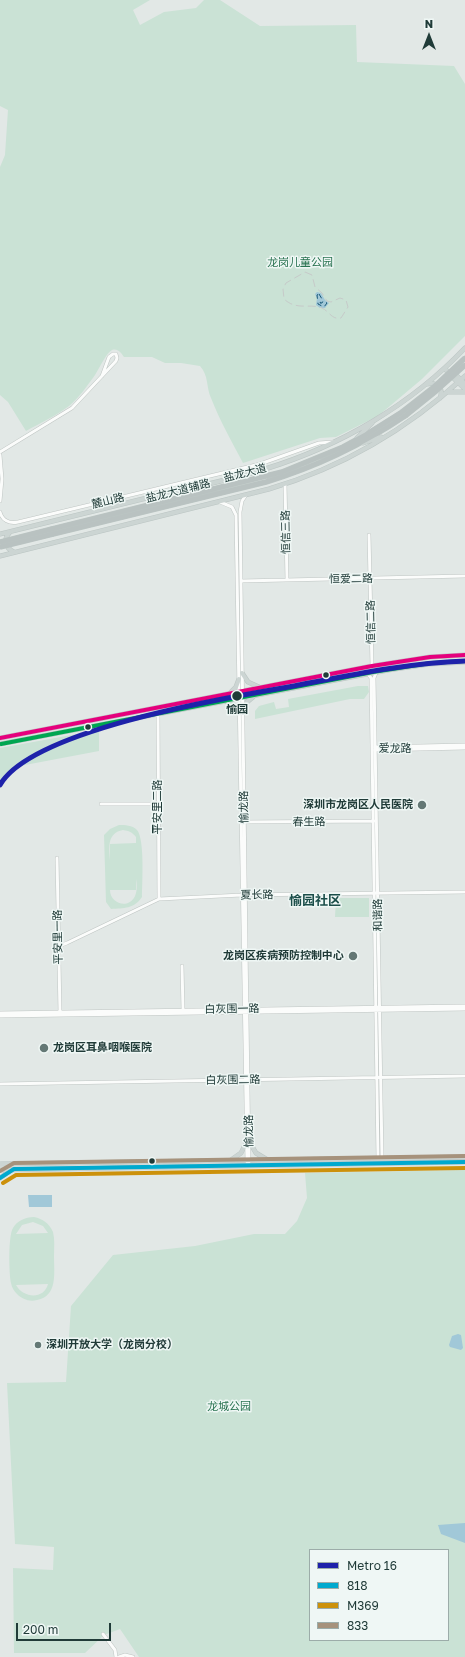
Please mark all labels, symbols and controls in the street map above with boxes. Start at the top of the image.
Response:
north arrow [409,16,449,56]
text: N [425,17,433,30]
park label: 龙岗儿童公园 [267,256,333,270]
street label: 盐龙大道 [222,461,268,485]
street label: 盐龙大道辅路 [144,477,212,505]
street label: 麓山路 [90,491,126,511]
street label: 恒信三路 [279,510,293,554]
street label: 恒爱二路 [329,572,373,586]
street label: 恒信二路 [364,600,378,644]
unlabelled marker [321,670,331,680]
marker: 愉园 [230,689,244,703]
place label: 愉园 [226,703,248,717]
unlabelled marker [83,722,93,732]
street label: 爱龙路 [379,742,411,756]
street label: 平安里二路 [151,780,165,834]
street label: 愉龙路 [237,790,251,824]
place label: 深圳市龙岗区人民医院 [303,798,413,812]
marker: 深圳市龙岗区人民医院 [416,799,428,811]
street label: 春生路 [292,815,326,829]
street label: 夏长路 [240,888,274,902]
district label: 愉园社区 [289,893,341,909]
street label: 和谐路 [371,898,385,932]
street label: 平安里一路 [51,909,65,965]
place label: 龙岗区疾病预防控制中心 [223,949,344,963]
marker: 龙岗区疾病预防控制中心 [347,950,359,962]
street label: 白灰围一路 [204,1002,260,1016]
place label: 龙岗区耳鼻咽喉医院 [53,1041,152,1055]
marker: 龙岗区耳鼻咽喉医院 [38,1042,50,1054]
street label: 白灰围二路 [205,1073,261,1087]
street label: 愉龙路 [242,1114,256,1148]
unlabelled marker [147,1156,157,1166]
place label: 深圳开放大学（龙岗分校） [46,1338,178,1352]
marker: 深圳开放大学（龙岗分校） [33,1340,43,1350]
park label: 龙城公园 [207,1400,251,1414]
legend [309,1549,449,1641]
text: Metro 16 [347,1558,397,1573]
text: 818 [347,1578,367,1593]
text: M369 [347,1598,379,1613]
scale bar [18,1615,113,1641]
text: 833 [347,1618,368,1633]
text: 200 m [23,1622,58,1637]

